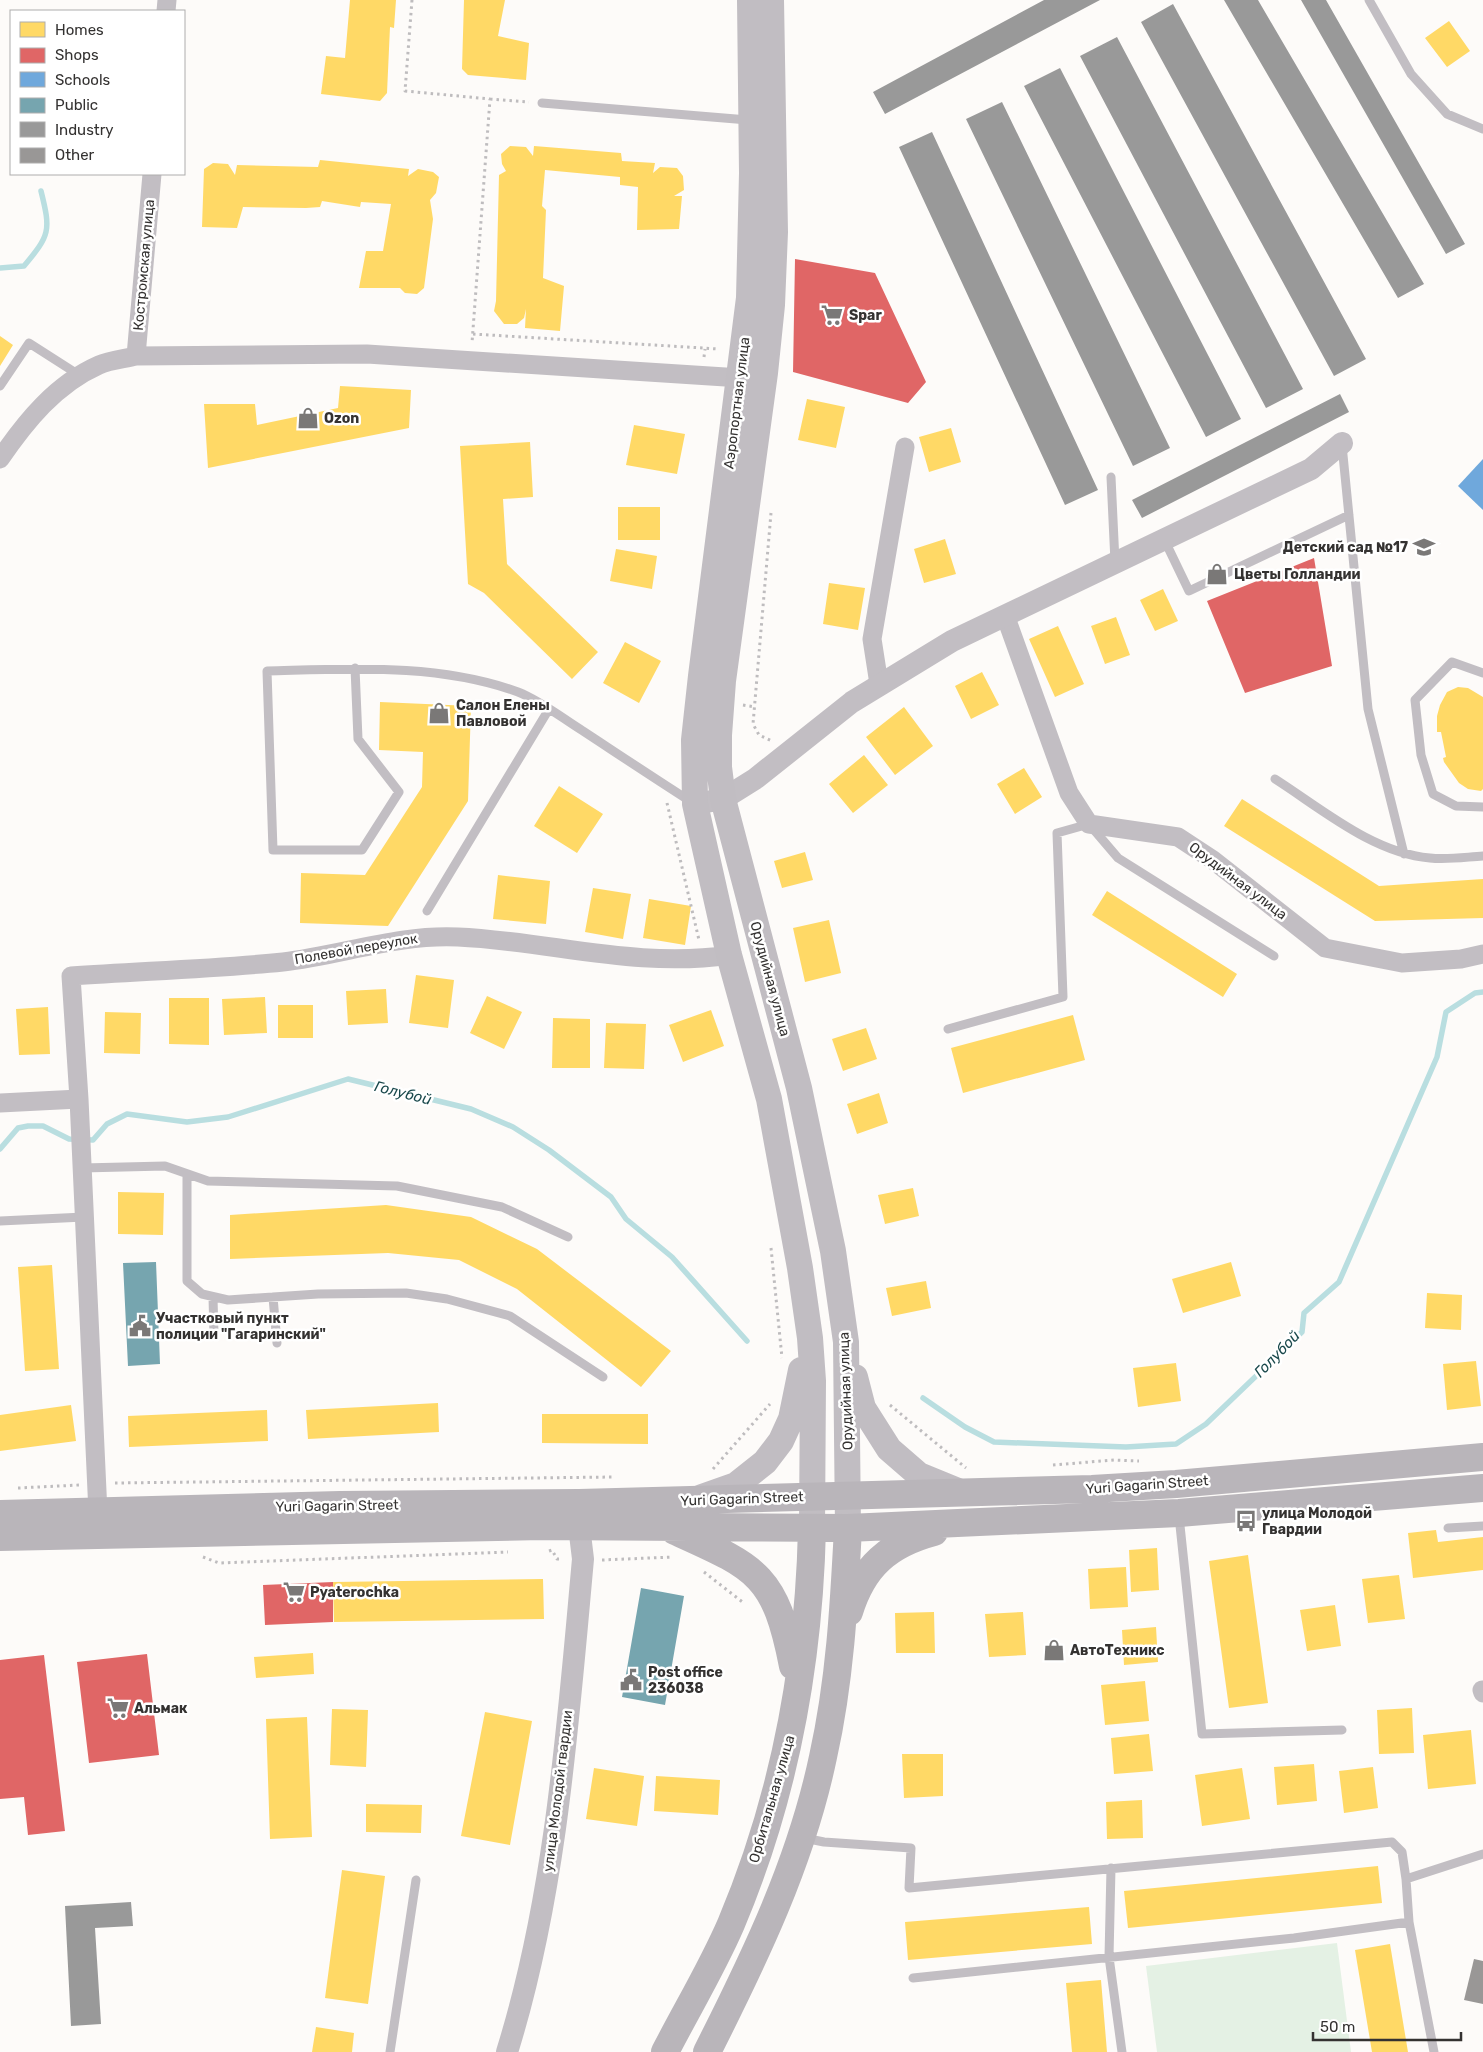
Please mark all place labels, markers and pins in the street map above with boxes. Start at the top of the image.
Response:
supermarket icon: Spar [819,302,845,328]
place label: Spar [849,307,882,324]
shop icon: Ozon [295,405,321,431]
place label: Ozon [324,410,359,427]
school or university icon: Детский сад №17 [1411,534,1437,560]
place label: Детский сад №17 [1283,539,1408,556]
shop icon: Цветы Голландии [1204,561,1230,587]
place label: Цветы Голландии [1234,566,1361,583]
place label: Салон Елены Павловой [456,697,550,730]
shop icon: Салон Елены Павловой [426,700,452,726]
place label: Участковый пункт полиции "Гагаринский" [156,1310,326,1343]
public building icon: Участковый пункт полиции "Гагаринский" [127,1313,153,1339]
place label: улица Молодой Гвардии [1262,1505,1372,1538]
bus stop icon: улица Молодой Гвардии [1233,1508,1259,1534]
supermarket icon: Pyaterochka [281,1579,307,1605]
place label: Pyaterochka [310,1584,399,1601]
shop icon: АвтоТехникс [1041,1637,1067,1663]
place label: АвтоТехникс [1070,1642,1164,1659]
place label: Post office 236038 [648,1664,723,1697]
public building icon: Post office 236038 [618,1667,644,1693]
supermarket icon: Альмак [105,1695,131,1721]
place label: Альмак [134,1700,188,1717]

